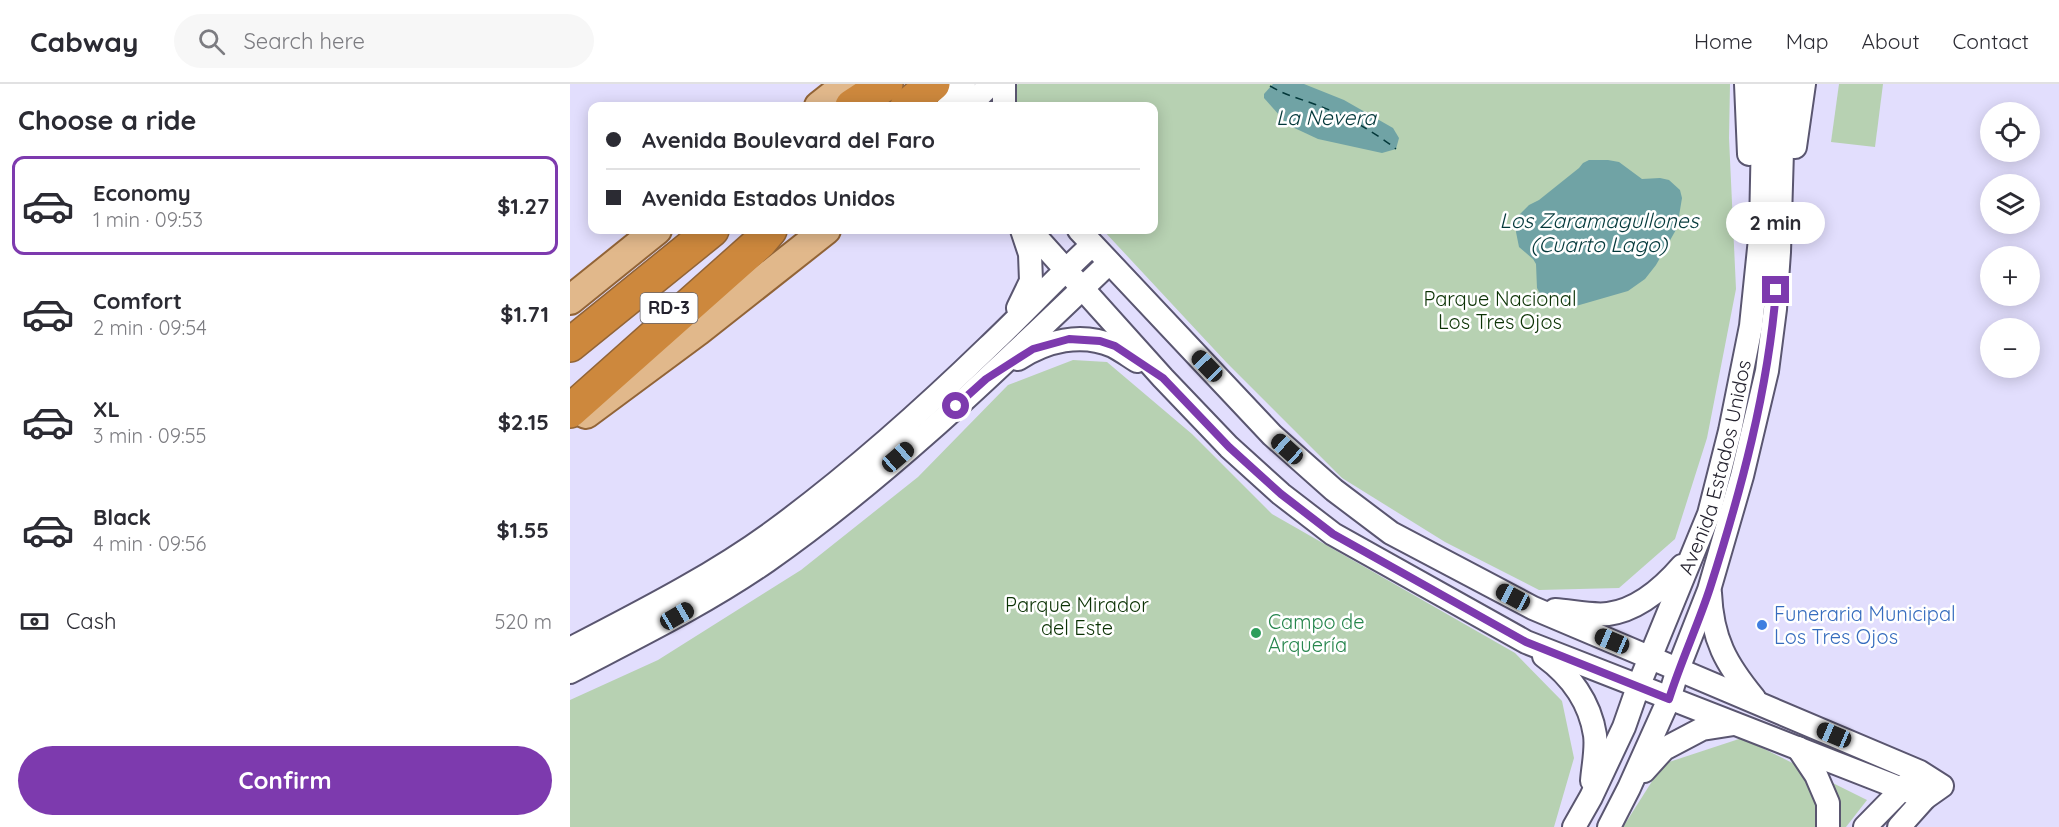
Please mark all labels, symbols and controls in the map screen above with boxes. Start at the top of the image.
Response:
search box [174,14,594,68]
text: Cabway [30,24,138,59]
icon: search [195,25,228,58]
text: Search here [243,27,365,55]
text: Home [1694,28,1753,54]
text: Map [1786,28,1829,54]
text: About [1862,28,1920,54]
text: Contact [1953,28,2029,54]
map controls [1980,102,2040,378]
button: locate [1980,102,2040,162]
text: Choose a ride [18,103,196,137]
water label: La Nevera [1276,104,1377,130]
text: Avenida Boulevard del Faro [642,126,935,154]
button: layers [1980,174,2040,234]
icon: car [21,179,75,233]
text: Economy [93,179,191,207]
text: Avenida Estados Unidos [642,184,895,212]
text: $1.27 [497,192,549,220]
callout: 2 min [1726,203,1826,245]
text: 1 min · 09:53 [93,207,203,232]
water label: Los Zaramagullones (Cuarto Lago) [1500,207,1700,257]
text: 2 min [1749,210,1802,235]
button: + [1980,246,2040,306]
route end [1762,276,1789,303]
park label: Parque Nacional Los Tres Ojos [1423,286,1577,334]
icon: car [21,287,75,341]
text: Comfort [93,287,182,315]
road number: RD-3 [640,293,698,323]
text: $1.71 [500,300,549,328]
text: 2 min · 09:54 [93,315,207,340]
button: − [1980,318,2040,378]
car [1188,347,1226,385]
street label: Avenida Estados Unidos [1673,358,1756,578]
route start [942,392,969,419]
icon: car [21,395,75,449]
text: XL [93,395,120,423]
text: $2.15 [498,408,549,436]
text: 3 min · 09:55 [93,423,206,448]
car [1268,430,1306,468]
car [879,438,917,476]
icon: car [21,503,75,557]
text: Black [93,503,151,531]
text: $1.55 [496,516,549,544]
text: 4 min · 09:56 [93,531,206,556]
car [1493,581,1533,613]
park label: Parque Mirador del Este [1005,592,1149,640]
car [657,599,697,633]
place label: Funeraria Municipal Los Tres Ojos [1774,601,1956,649]
icon: cash [18,605,51,638]
text: Cash [66,607,117,635]
text: 520 m [494,609,552,634]
place label: Campo de Arquería [1268,609,1365,657]
marker: Funeraria Municipal Los Tres Ojos [1755,618,1769,632]
marker: Campo de Arquería [1249,626,1263,640]
car [1592,626,1632,656]
car [1814,720,1854,750]
button: Confirm [18,746,552,815]

